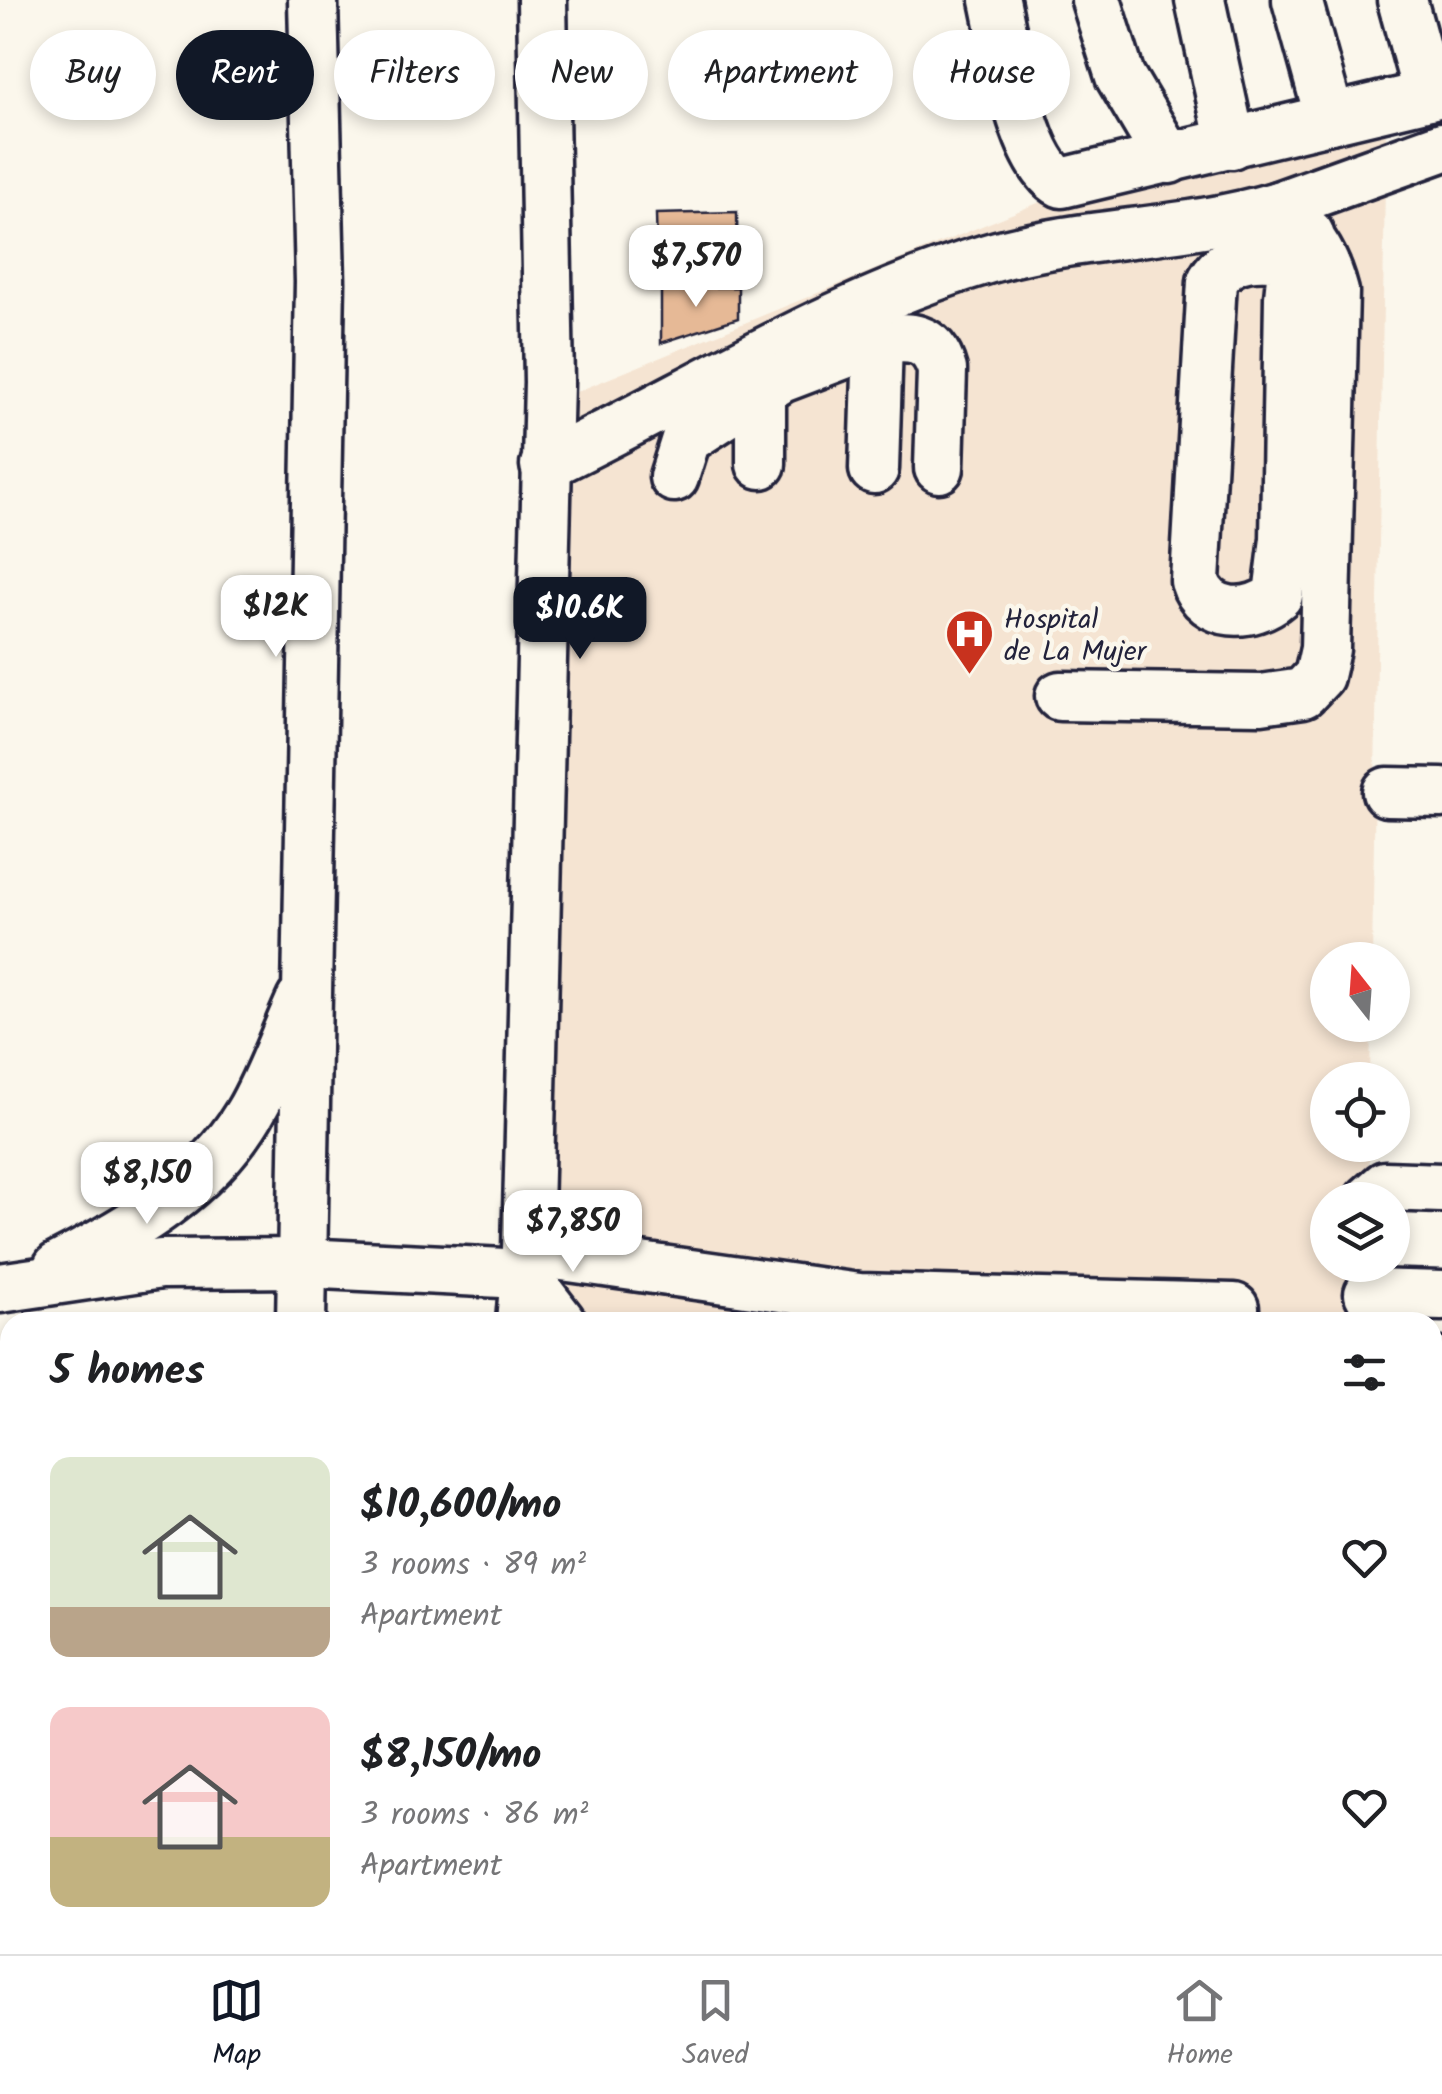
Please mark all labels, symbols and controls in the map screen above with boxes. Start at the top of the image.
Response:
chip: Buy [30,30,156,120]
chip: Rent [176,30,314,120]
chip: Filters [334,30,495,120]
chip: New [515,30,648,120]
chip: Apartment [668,30,893,120]
chip: House [913,30,1070,120]
pin: $7,570 [615,225,777,310]
text: $7,570 [651,232,741,283]
pin: $12K [217,575,335,660]
pin: $10.6K [499,577,661,662]
text: $12K [243,582,309,633]
text: $10.6K [535,584,625,635]
place label: Hospital de La Mujer [1004,598,1148,675]
hospital icon: Hospital de La Mujer [943,608,995,676]
north arrow [1310,942,1410,1042]
map controls [1310,942,1410,1282]
button: locate [1310,1062,1410,1162]
pin: $8,150 [66,1142,228,1227]
text: $8,150 [103,1149,191,1200]
button: layers [1310,1182,1410,1282]
pin: $7,850 [492,1190,654,1275]
text: $7,850 [526,1197,620,1248]
text: 5 homes [50,1339,205,1406]
icon: filters [1337,1345,1392,1400]
text: $10,600/mo [360,1473,561,1540]
icon: home [130,1497,250,1617]
icon: heart [1337,1530,1392,1585]
text: 3 rooms · 89 m² [360,1540,586,1591]
text: Apartment [360,1591,502,1642]
text: $8,150/mo [360,1723,542,1790]
icon: home [130,1747,250,1867]
icon: heart [1337,1780,1392,1835]
text: 3 rooms · 86 m² [360,1790,588,1841]
text: Apartment [360,1841,502,1892]
tab: Map [209,1973,264,2078]
tab: Saved [682,1973,749,2078]
tab: Home [1167,1973,1233,2078]

